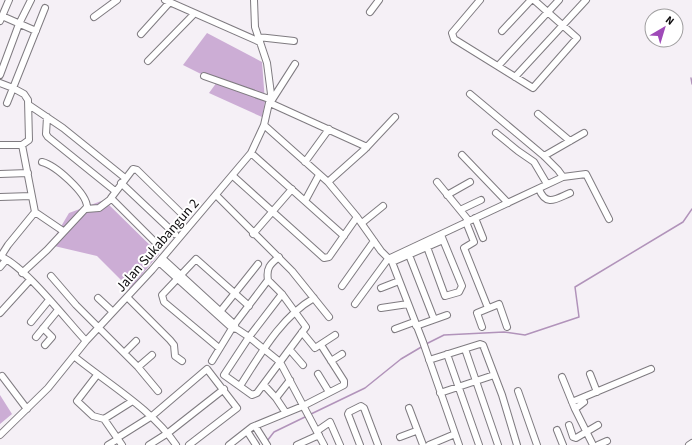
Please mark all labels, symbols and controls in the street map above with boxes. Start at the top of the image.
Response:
north arrow [644,8,684,48]
text: N [662,12,677,29]
street label: Jalan Sukabangun 2 [111,194,204,297]

